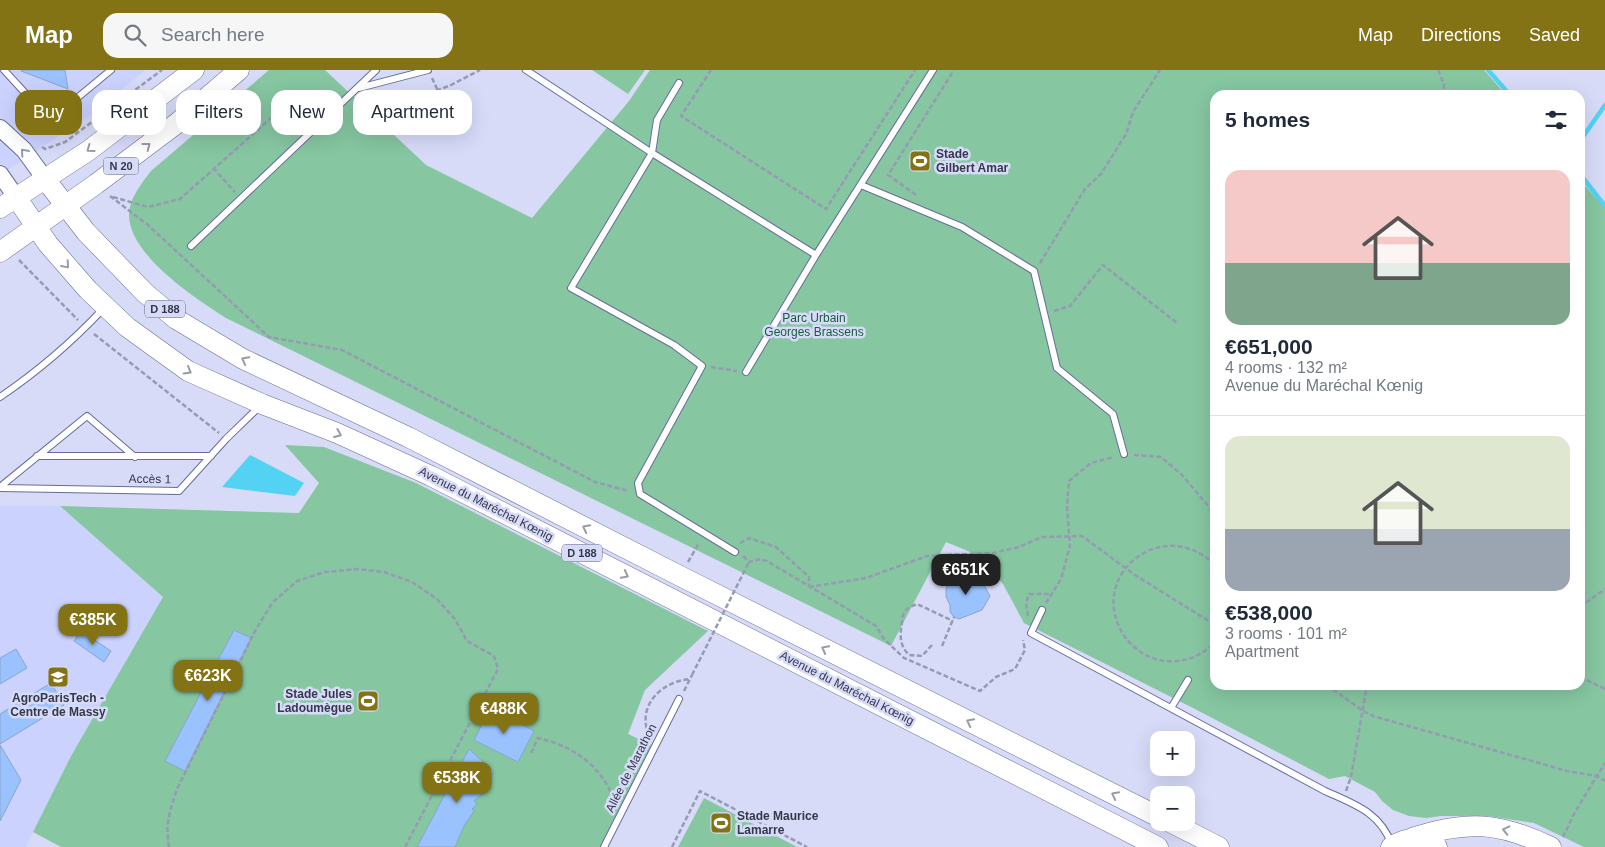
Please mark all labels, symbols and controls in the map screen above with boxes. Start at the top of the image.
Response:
search box [103,13,453,58]
text: Map [25,21,73,48]
icon: search [121,21,149,49]
text: Search here [161,24,265,45]
text: Map [1358,25,1393,45]
text: Directions [1421,25,1501,45]
text: Saved [1529,25,1580,45]
chip: Buy [15,90,82,135]
chip: Rent [92,90,166,135]
chip: Filters [176,90,261,135]
chip: New [271,90,343,135]
chip: Apartment [353,90,472,135]
icon: filters [1542,106,1570,134]
text: 5 homes [1225,108,1310,131]
one-way arrow [86,143,96,152]
one-way arrow [141,143,151,152]
place label: Stade Gilbert Amar [936,147,1009,175]
one-way arrow [21,148,30,157]
sports icon: Stade Gilbert Amar [908,149,932,173]
road number: N 20 [104,158,138,174]
icon: home [1353,203,1443,293]
one-way arrow [61,259,70,268]
road number: D 188 [145,300,185,318]
park label: Parc Urbain Georges Brassens [764,311,864,339]
text: €651,000 [1225,335,1313,358]
one-way arrow [241,356,250,366]
text: 4 rooms · 132 m² [1225,359,1347,376]
one-way arrow [183,364,192,374]
text: Avenue du Maréchal Kœnig [1225,377,1423,394]
one-way arrow [333,427,342,438]
street label: Avenue du Maréchal Kœnig [417,464,555,544]
icon: home [1353,468,1443,558]
street label: Accès 1 [129,472,172,486]
one-way arrow [582,524,591,534]
road number: D 188 [562,544,602,562]
pin: €651K [931,554,1001,596]
text: €651K [942,561,990,578]
one-way arrow [620,569,629,579]
text: €538,000 [1225,601,1313,624]
pin: €385K [58,604,128,646]
text: €385K [69,611,117,628]
text: 3 rooms · 101 m² [1225,625,1347,642]
text: Apartment [1225,643,1299,660]
one-way arrow [821,645,830,655]
street label: Avenue du Maréchal Kœnig [778,648,916,728]
pin: €623K [173,660,243,702]
school or university icon: AgroParisTech - Centre de Massy [46,665,70,689]
text: €623K [184,667,232,684]
place label: Stade Jules Ladoumègue [277,687,352,715]
sports icon: Stade Jules Ladoumègue [356,689,380,713]
place label: AgroParisTech - Centre de Massy [10,691,106,719]
pin: €488K [469,692,539,735]
text: €488K [480,700,528,717]
one-way arrow [966,718,975,728]
street label: Allée de Marathon [603,721,659,815]
map controls [1150,731,1195,831]
button: + [1150,731,1195,776]
pin: €538K [422,762,492,804]
text: €538K [433,769,481,786]
button: − [1150,786,1195,831]
one-way arrow [1111,791,1120,801]
place label: Stade Maurice Lamarre [737,809,819,837]
sports icon: Stade Maurice Lamarre [709,811,733,835]
one-way arrow [1502,825,1511,836]

